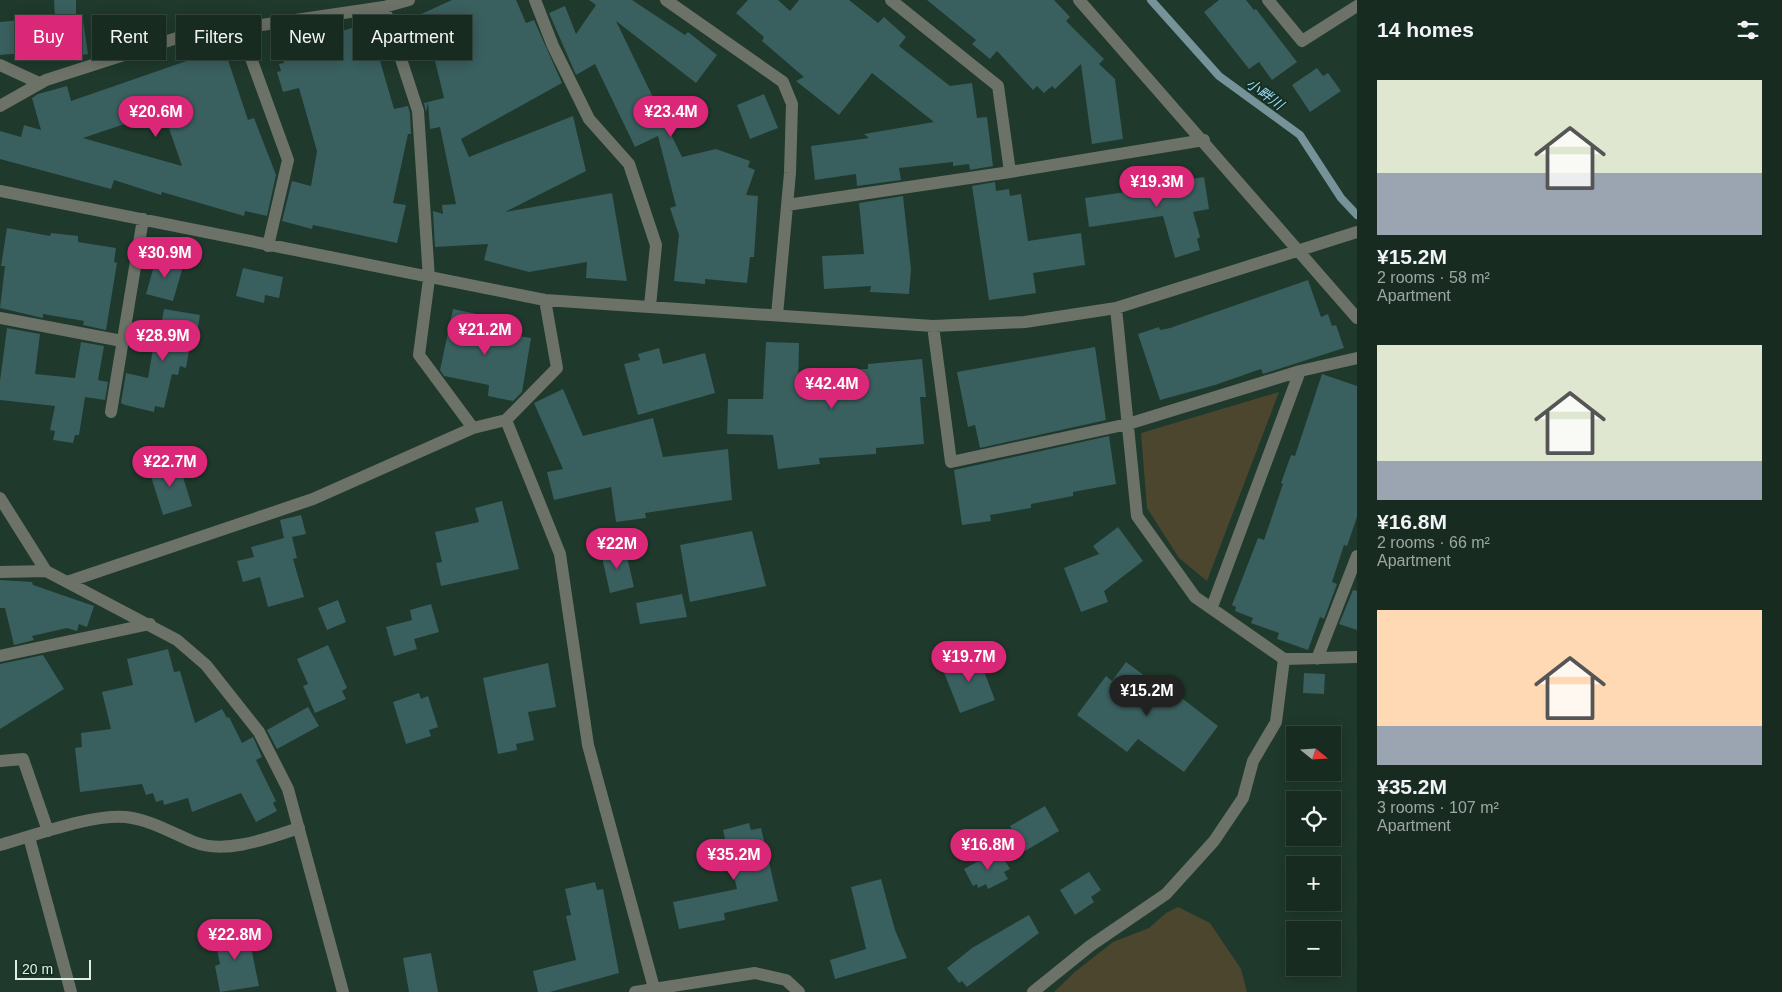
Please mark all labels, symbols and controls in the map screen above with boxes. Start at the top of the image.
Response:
chip: Buy [15,15,82,60]
chip: Rent [92,15,166,60]
chip: Filters [176,15,261,60]
chip: New [271,15,343,60]
chip: Apartment [353,15,472,60]
icon: filters [1734,16,1762,44]
text: 14 homes [1377,18,1474,41]
water label: 小畔川 [1243,75,1288,114]
pin: ¥20.6M [115,96,197,138]
pin: ¥23.4M [630,96,712,138]
text: ¥20.6M [129,103,183,120]
text: ¥23.4M [644,103,698,120]
icon: home [1525,113,1615,203]
pin: ¥19.3M [1116,166,1198,208]
text: ¥19.3M [1130,173,1184,190]
pin: ¥30.9M [124,236,206,279]
text: ¥30.9M [138,244,192,261]
text: ¥15.2M [1377,245,1447,268]
text: 2 rooms · 58 m² [1377,269,1490,286]
text: Apartment [1377,287,1451,304]
pin: ¥21.2M [444,314,526,356]
pin: ¥28.9M [122,320,204,362]
text: ¥21.2M [458,321,512,338]
text: ¥28.9M [136,327,190,344]
pin: ¥42.4M [791,368,873,410]
text: ¥42.4M [805,375,859,392]
icon: home [1525,378,1615,468]
pin: ¥22.7M [129,446,211,488]
text: ¥22.7M [143,453,197,470]
text: ¥16.8M [1377,510,1447,533]
pin: ¥22M [587,528,647,570]
text: 2 rooms · 66 m² [1377,534,1490,551]
text: ¥22M [597,535,637,552]
text: Apartment [1377,552,1451,569]
pin: ¥19.7M [928,640,1010,683]
icon: home [1525,643,1615,733]
text: ¥19.7M [942,648,996,665]
pin: ¥15.2M [1106,674,1188,717]
text: ¥15.2M [1120,682,1174,699]
north arrow [1286,726,1341,781]
map controls [1286,726,1341,976]
text: ¥35.2M [1377,775,1447,798]
button: locate [1286,791,1341,846]
text: 3 rooms · 107 m² [1377,799,1499,816]
text: Apartment [1377,817,1451,834]
pin: ¥16.8M [947,828,1029,871]
text: ¥16.8M [961,836,1015,853]
pin: ¥35.2M [693,838,775,881]
text: ¥35.2M [707,846,761,863]
button: + [1286,856,1341,911]
pin: ¥22.8M [194,918,276,961]
button: − [1286,921,1341,976]
text: ¥22.8M [208,926,262,943]
scale bar [15,957,91,980]
text: 20 m [22,961,53,977]

